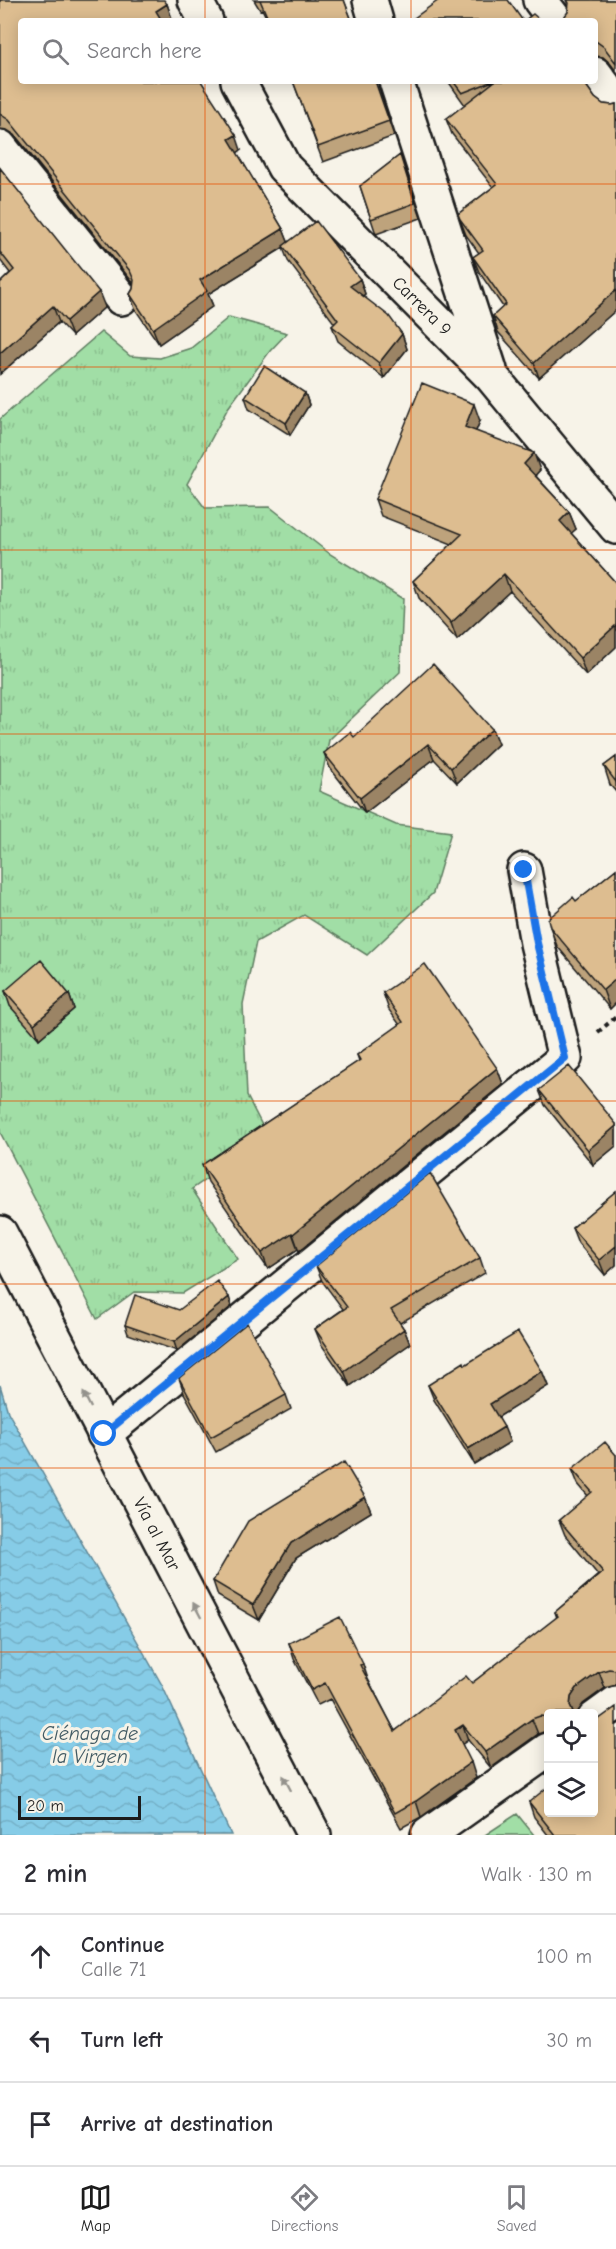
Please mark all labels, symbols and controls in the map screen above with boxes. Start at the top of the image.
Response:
search box [18,18,598,84]
icon: search [39,35,72,68]
text: Search here [87,38,202,64]
street label: Carrera 9 [388,272,456,340]
route end [510,856,536,882]
one-way arrow [82,1391,92,1408]
route start [90,1420,116,1446]
street label: Vía al Mar [129,1494,185,1575]
one-way arrow [192,1602,201,1619]
map controls [544,1709,598,1817]
button: locate [544,1709,598,1763]
water label: Ciénaga de la Virgen [42,1722,138,1768]
button: layers [544,1763,598,1817]
one-way arrow [282,1774,292,1791]
scale bar [18,1793,141,1820]
text: 20 m [27,1797,64,1815]
text: 2 min [24,1859,87,1889]
text: Walk · 130 m [481,1863,592,1886]
text: Continue [81,1932,164,1958]
icon: ahead [24,1940,57,1973]
text: 100 m [537,1945,592,1968]
text: Calle 71 [81,1958,146,1981]
icon: left [24,2024,57,2057]
text: Turn left [81,2027,163,2053]
text: 30 m [546,2029,592,2052]
icon: arrive [24,2108,57,2141]
text: Arrive at destination [81,2111,273,2137]
tab: Map [79,2181,112,2235]
tab: Directions [271,2181,338,2235]
tab: Saved [497,2181,537,2235]

